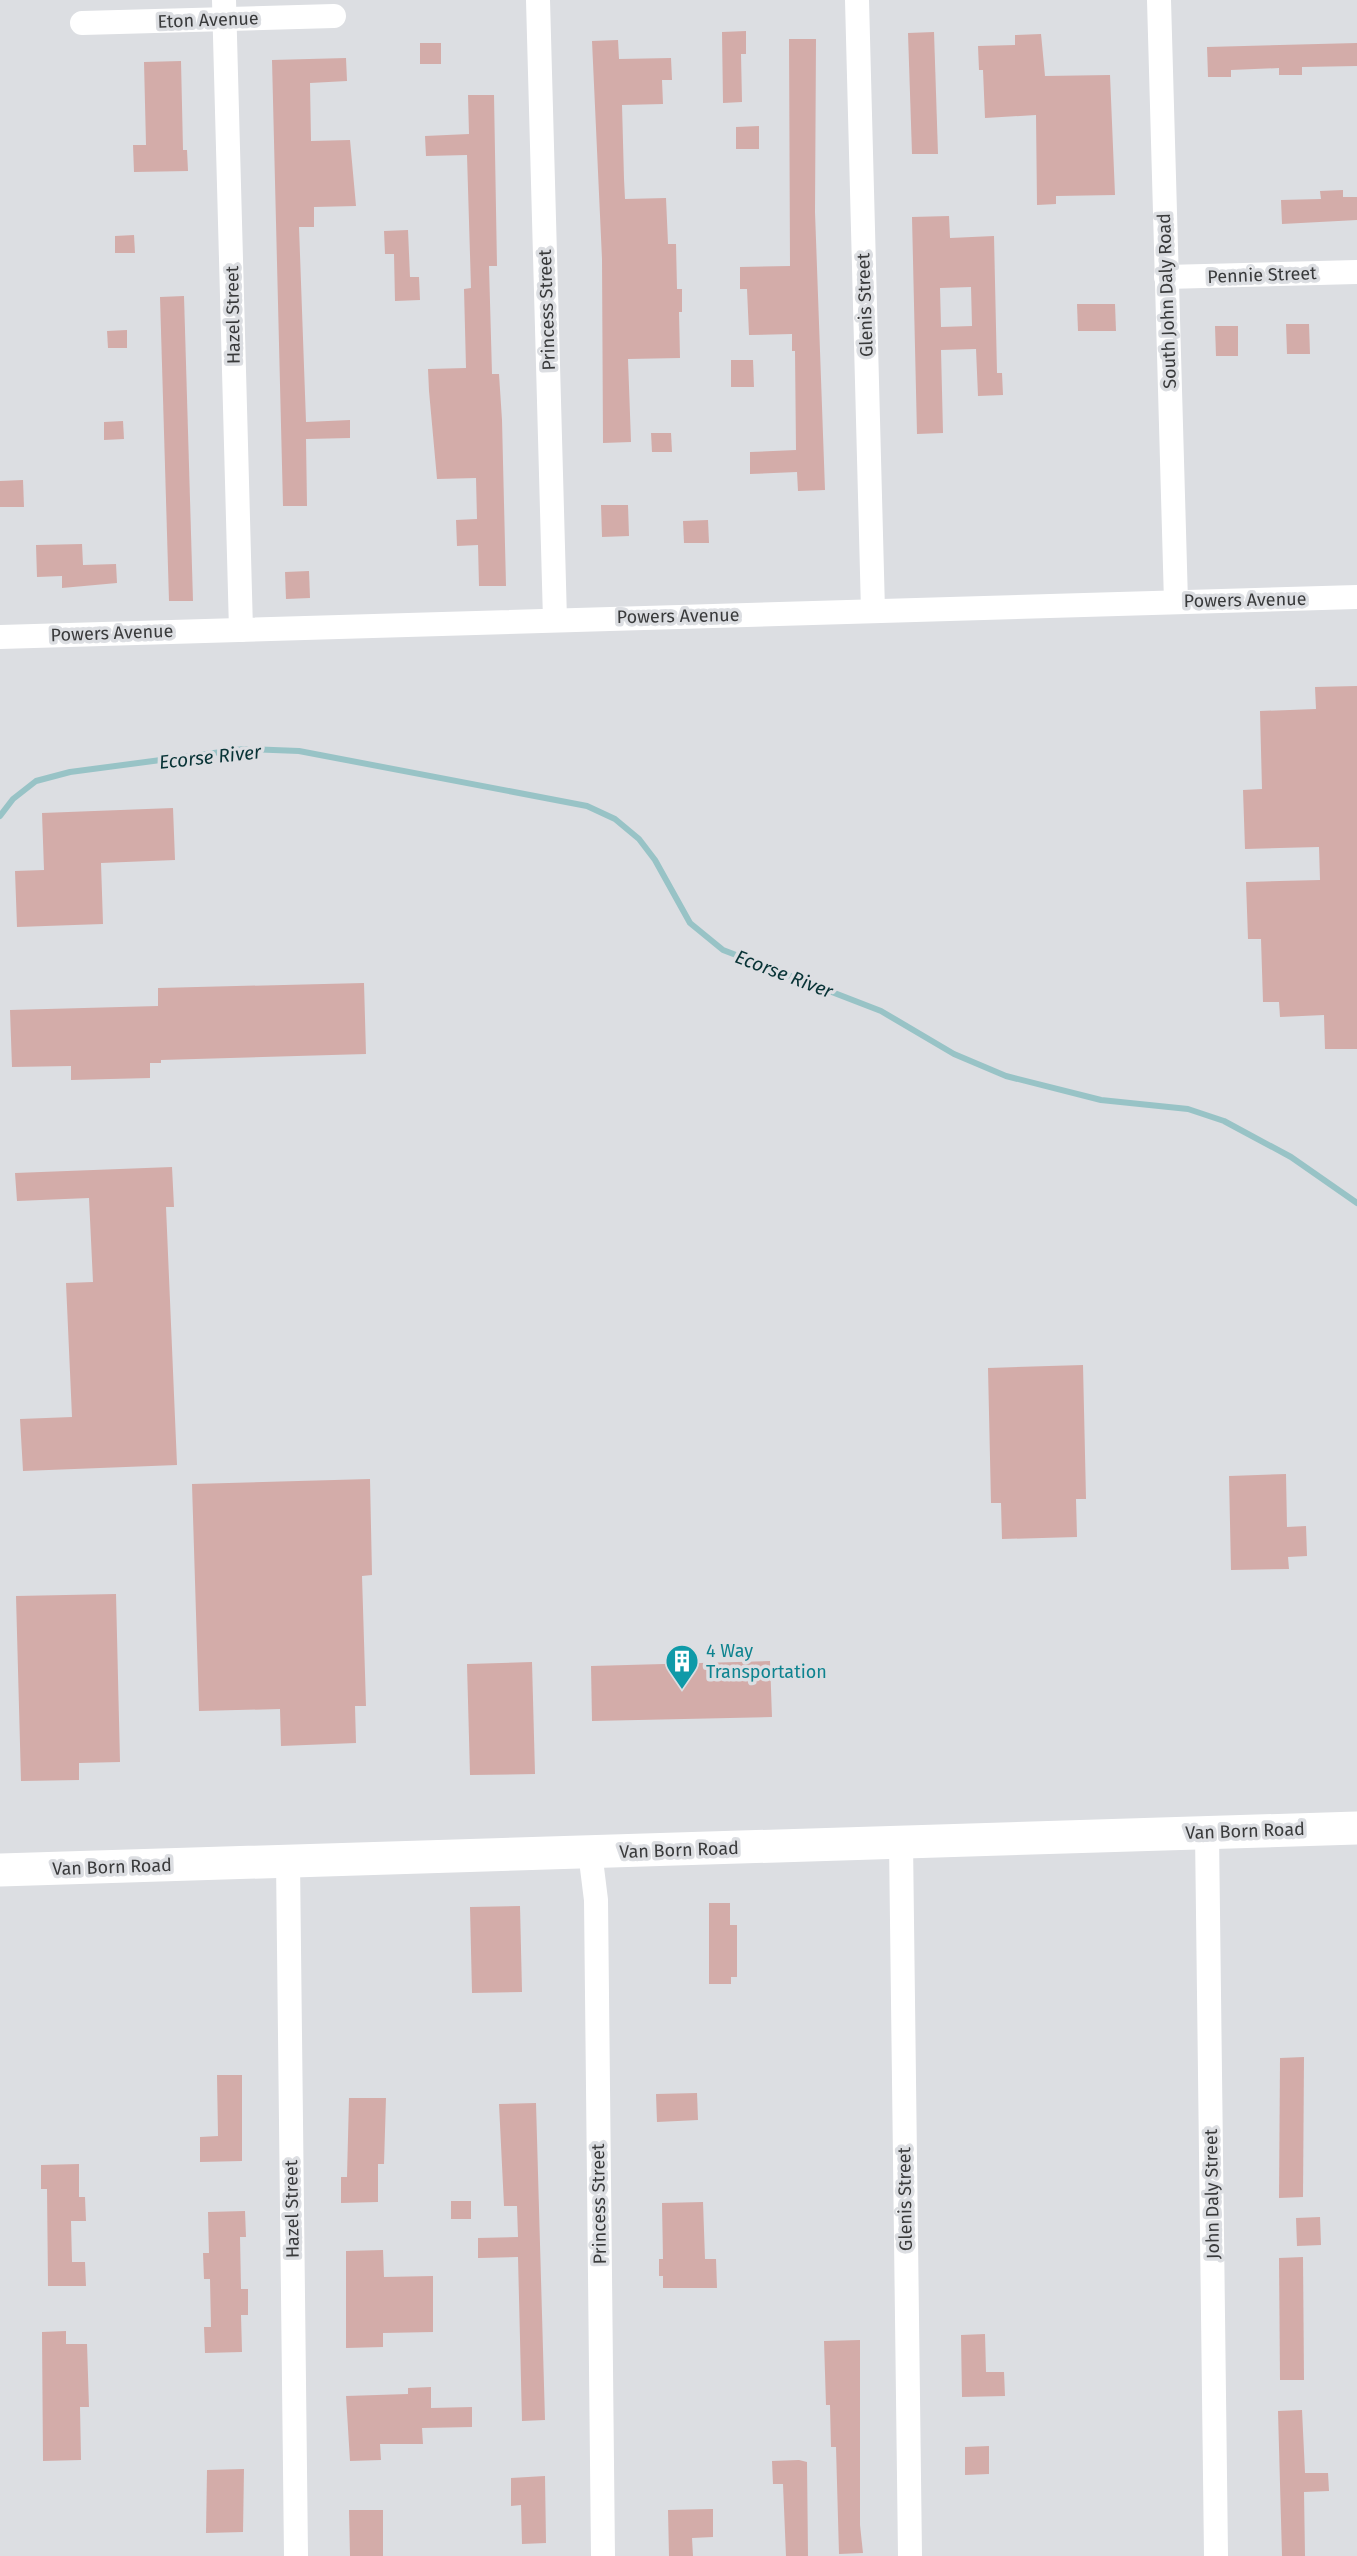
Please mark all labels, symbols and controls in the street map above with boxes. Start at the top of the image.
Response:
street label: Eton Avenue [157,7,259,33]
street label: South John Daly Road [1153,213,1181,389]
street label: Princess Street [534,249,560,371]
street label: Glenis Street [852,252,878,357]
street label: Pennie Street [1207,262,1318,288]
street label: Hazel Street [221,265,245,364]
street label: Powers Avenue [1183,588,1307,612]
street label: Powers Avenue [616,604,740,628]
street label: Powers Avenue [50,620,174,646]
water label: Ecorse River [158,740,263,774]
water label: Ecorse River [732,945,837,1003]
place label: 4 Way Transportation [706,1640,827,1683]
building icon: 4 Way Transportation [663,1642,701,1691]
street label: Van Born Road [1185,1818,1305,1844]
street label: Van Born Road [619,1837,739,1863]
street label: Van Born Road [52,1854,172,1880]
street label: John Daly Street [1200,2128,1224,2259]
street label: Princess Street [587,2143,611,2265]
street label: Glenis Street [893,2146,917,2251]
street label: Hazel Street [280,2159,304,2258]

